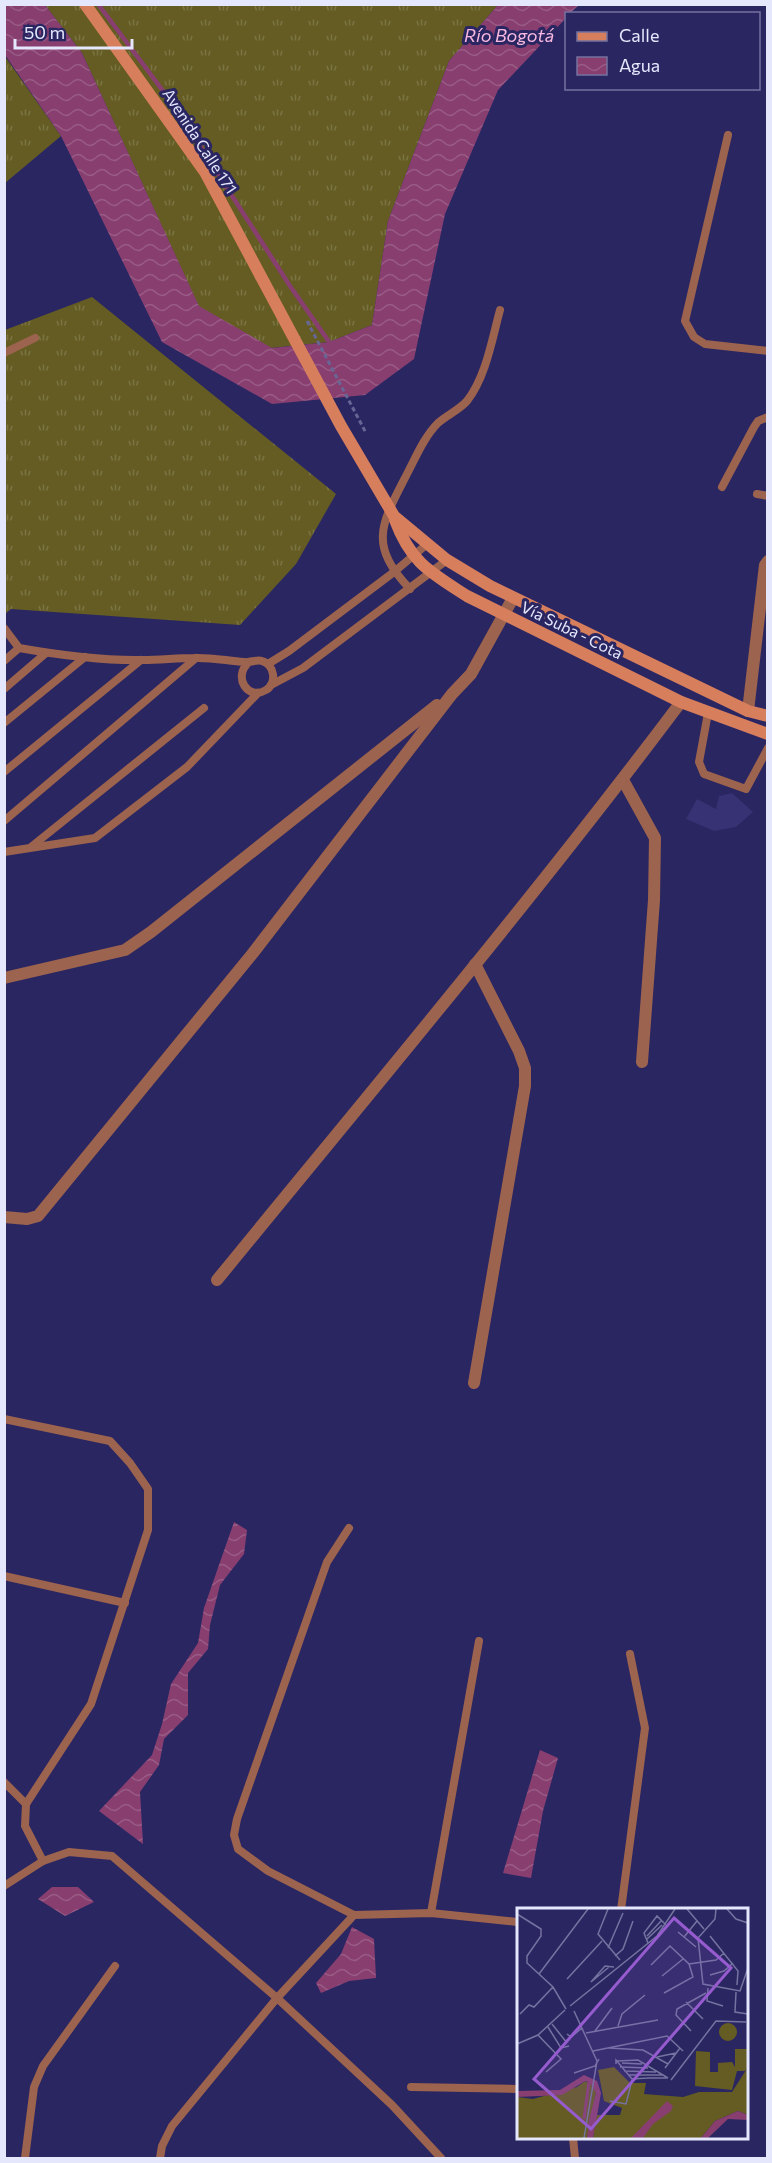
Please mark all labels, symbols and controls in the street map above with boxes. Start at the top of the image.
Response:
scale bar [15,12,132,50]
legend [565,12,760,90]
text: 50 m [24,21,65,43]
water label: Río Bogotá [464,24,555,46]
text: Calle [619,24,659,46]
text: Agua [619,54,660,76]
street label: Avenida Calle 171 [159,84,242,197]
street label: Vía Suba - Cota [518,597,626,662]
inset map [517,1908,748,2139]

